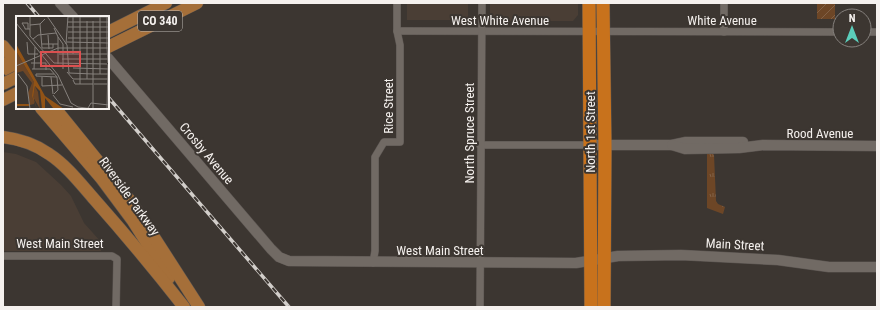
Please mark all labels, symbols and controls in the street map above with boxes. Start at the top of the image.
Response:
north arrow [832,8,872,48]
road number: CO 340 [138,11,182,31]
text: N [849,12,856,25]
street label: West White Avenue [451,13,549,28]
street label: White Avenue [687,13,757,28]
inset map [16,16,109,109]
street label: Rice Street [381,78,396,134]
street label: North Spruce Street [462,82,477,183]
street label: North 1st Street [583,91,598,173]
street label: Crosby Avenue [177,119,237,187]
street label: Rood Avenue [787,126,853,141]
street label: Riverside Parkway [96,154,163,239]
street label: Main Street [705,235,765,254]
street label: West Main Street [16,236,104,251]
street label: West Main Street [396,243,484,258]

